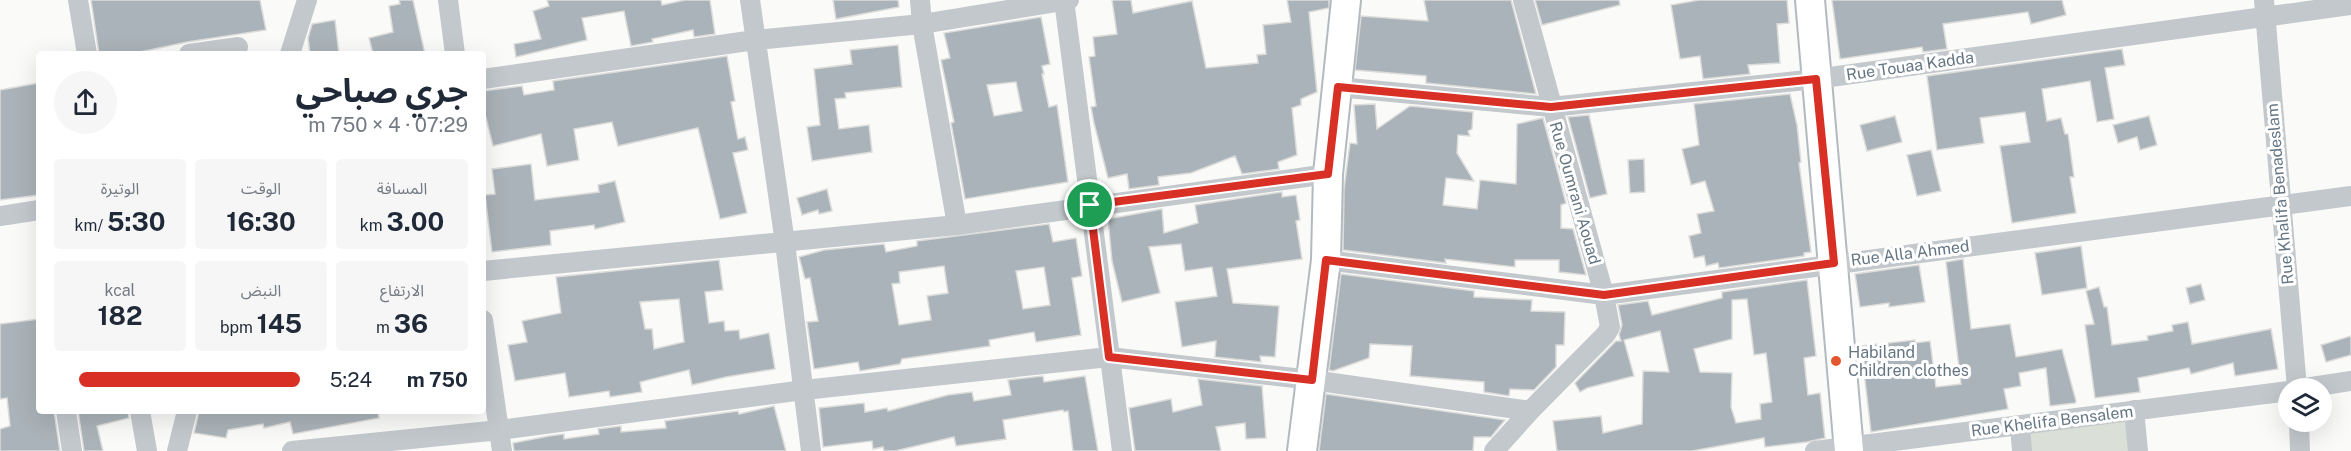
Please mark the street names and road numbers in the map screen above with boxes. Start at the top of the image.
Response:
street label: Rue Touaa Kadda [1845,48,1975,84]
street label: Rue Khalifa Benadeslam [2263,103,2297,285]
street label: Rue Oumrani Aouad [1546,119,1604,267]
street label: Rue Alla Ahmed [1850,236,1970,270]
street label: Rue Khelifa Bensalem [1970,402,2134,440]

